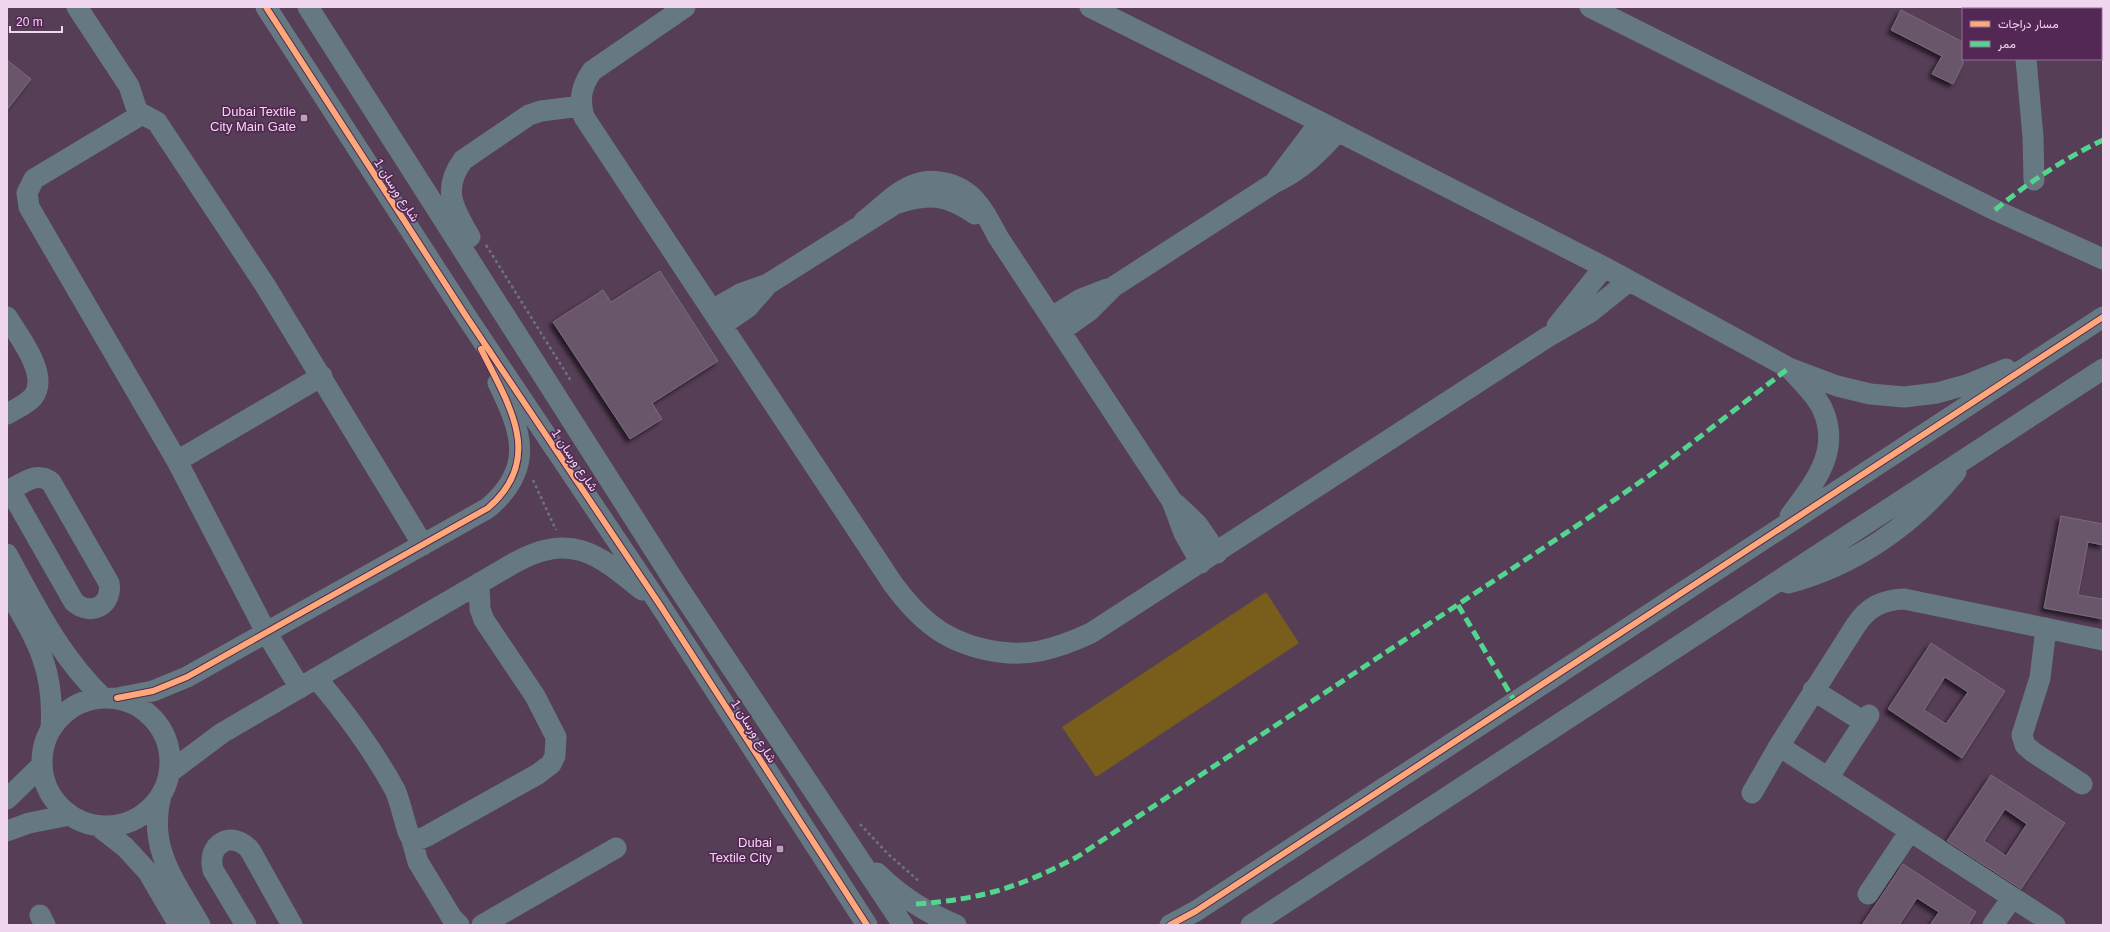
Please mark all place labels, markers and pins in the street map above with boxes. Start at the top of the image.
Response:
place label: Dubai Textile City Main Gate [210,104,296,134]
marker: Dubai Textile City Main Gate [299,113,309,123]
place label: Dubai Textile City [709,835,772,865]
marker: Dubai Textile City [775,844,785,854]

